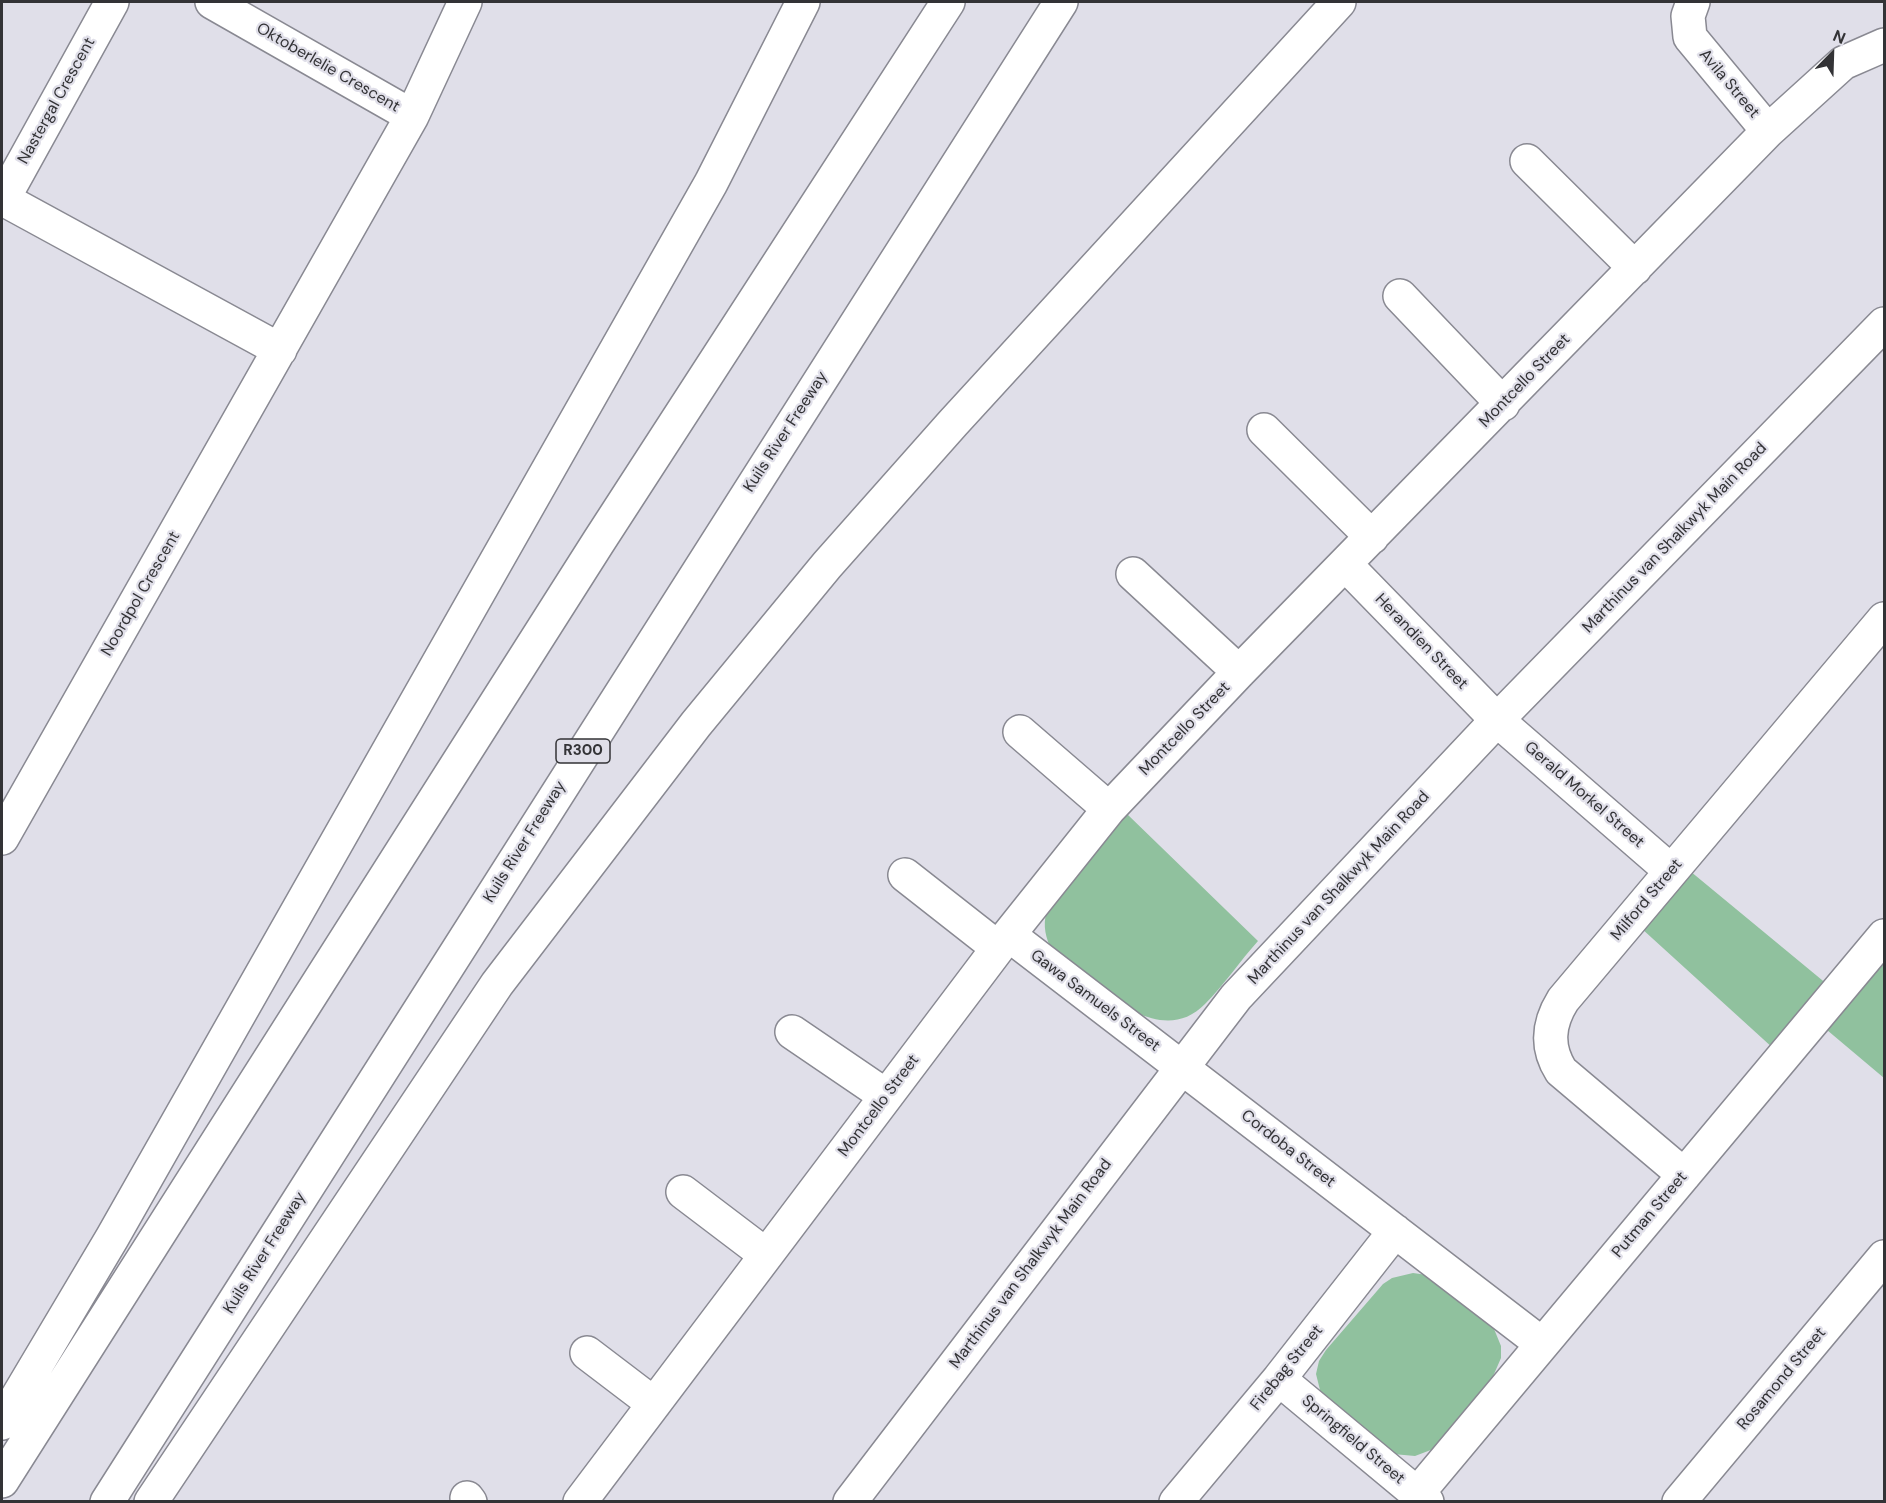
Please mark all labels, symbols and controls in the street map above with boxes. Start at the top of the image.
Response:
street label: Oktoberlelie Crescent [253,19,403,117]
north arrow [1802,24,1862,84]
text: N [1830,25,1849,49]
street label: Nastergal Crescent [14,34,100,168]
street label: Avila Street [1695,46,1763,122]
street label: Montcello Street [1475,330,1575,432]
street label: Kuils River Freeway [740,368,832,496]
street label: Marthinus van Shalkwyk Main Road [1579,439,1771,637]
street label: Noordpol Crescent [97,528,185,660]
street label: Herandien Street [1370,590,1472,694]
street label: Montcello Street [1135,678,1235,780]
street label: Gerald Morkel Street [1520,738,1648,852]
road number: R300 [556,739,610,763]
street label: Kuils River Freeway [480,778,570,906]
street label: Marthinus van Shalkwyk Main Road [1244,787,1434,989]
street label: Milford Street [1607,855,1687,945]
street label: Gawa Samuels Street [1026,946,1164,1056]
street label: Montcello Street [834,1051,924,1161]
street label: Cordoba Street [1237,1106,1339,1192]
street label: Marthinus van Shalkwyk Main Road [946,1156,1116,1372]
street label: Putman Street [1608,1168,1692,1262]
street label: Kuils River Freeway [220,1189,310,1317]
street label: Firebag Street [1247,1321,1327,1415]
street label: Rosamond Street [1734,1324,1830,1434]
street label: Springfield Street [1298,1391,1408,1489]

